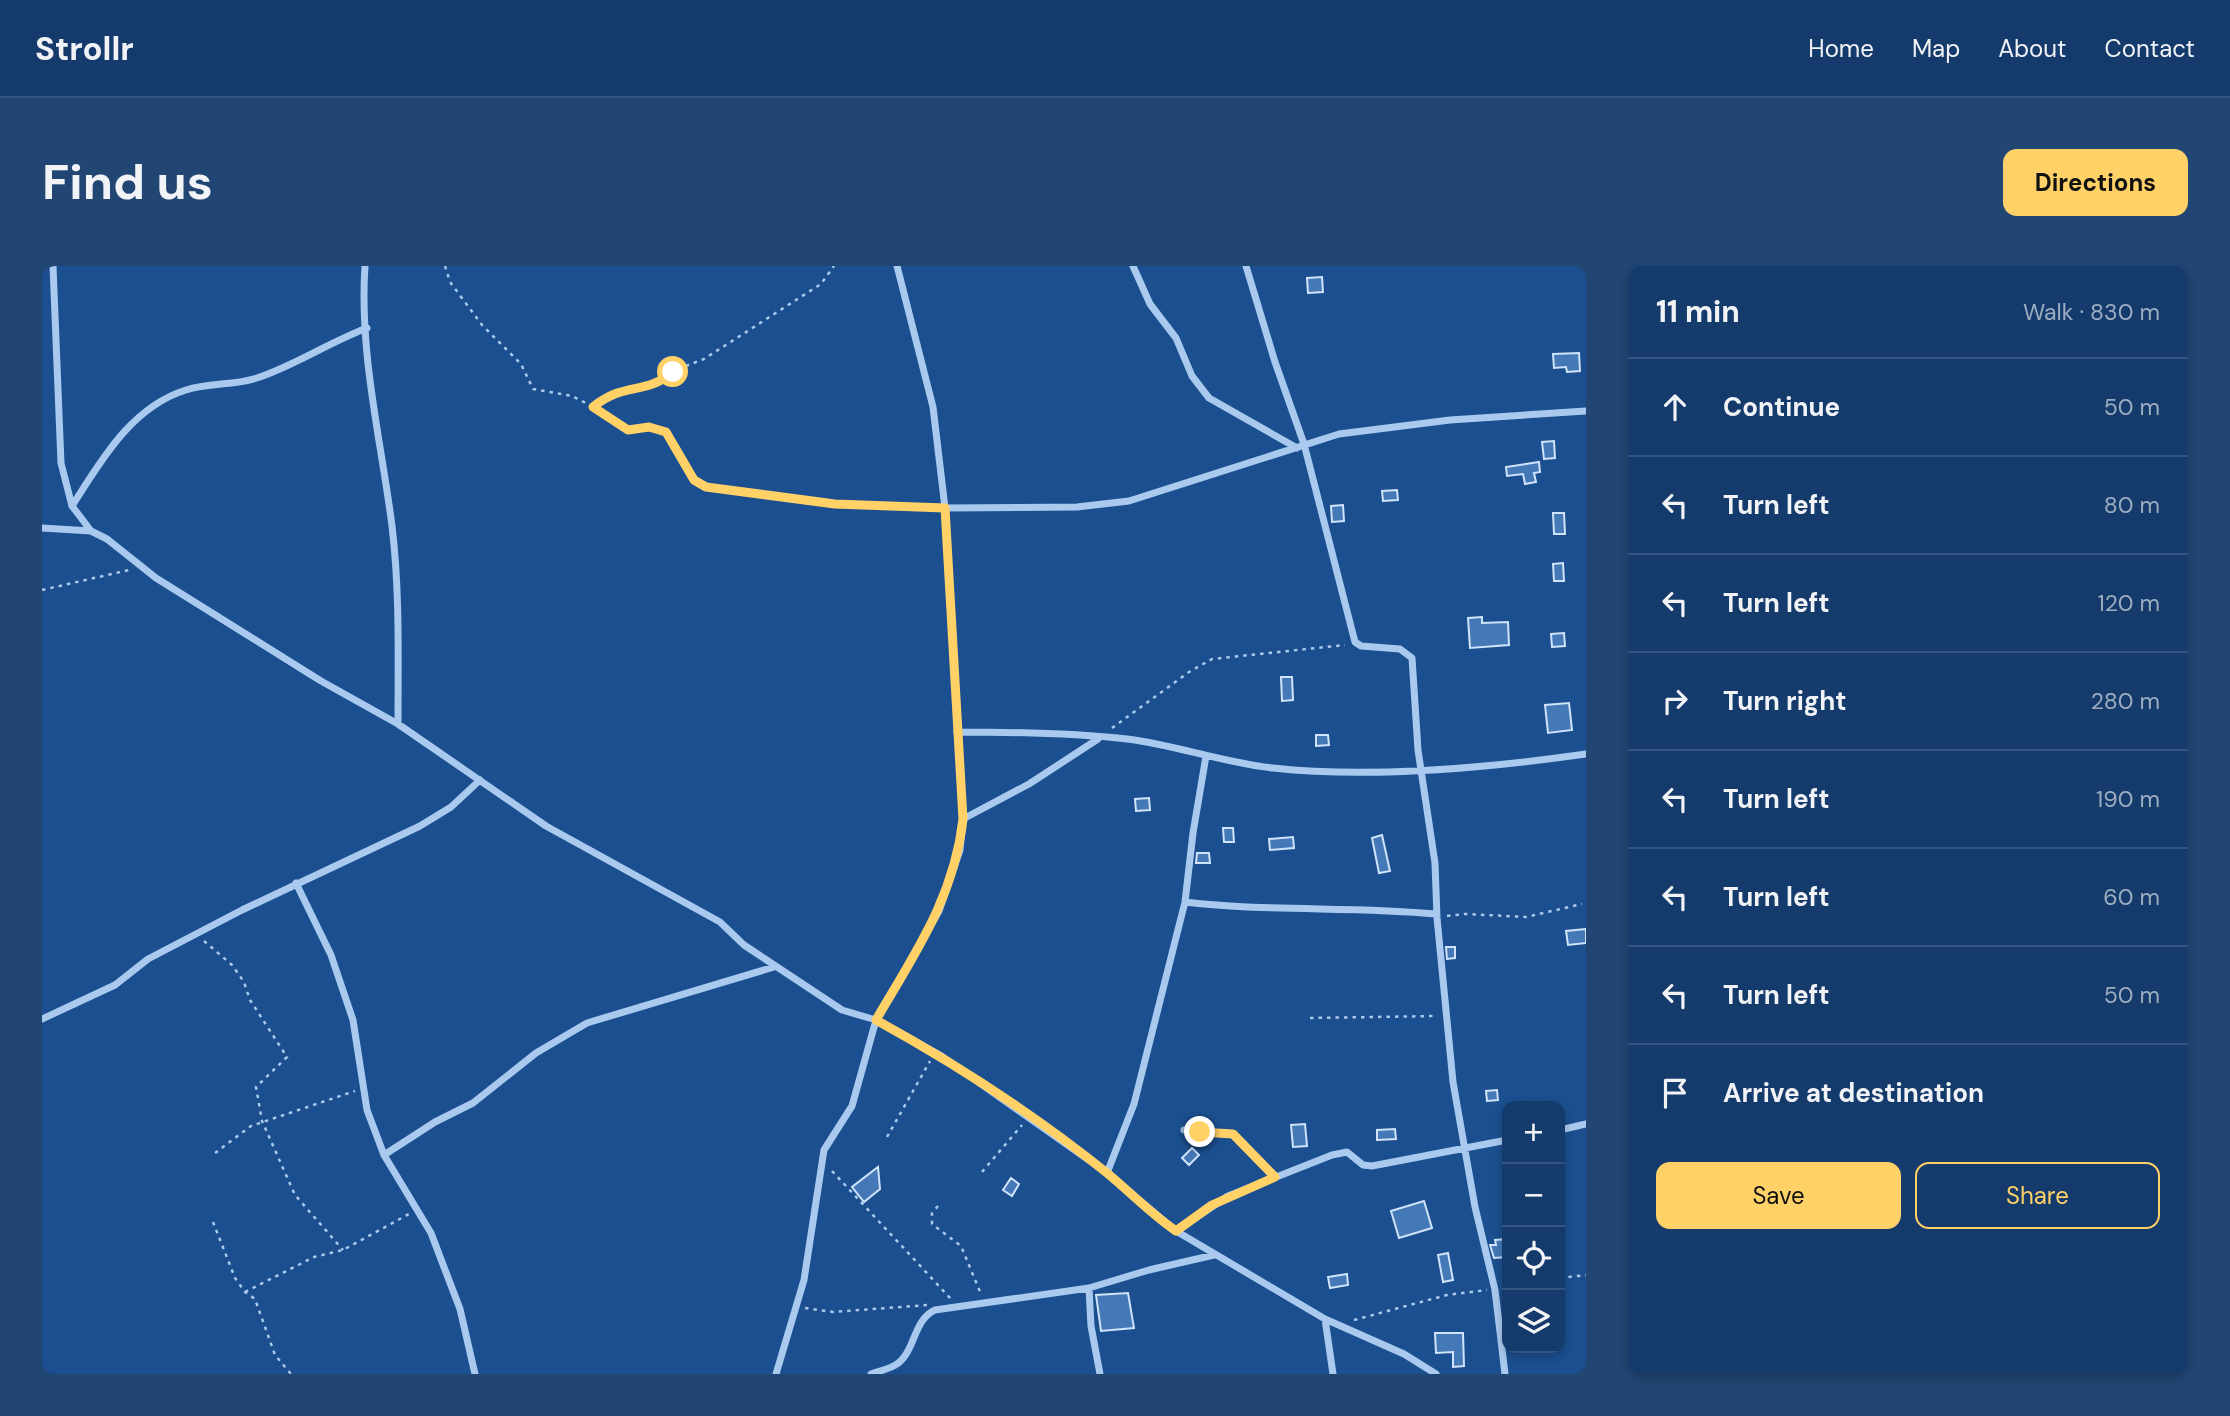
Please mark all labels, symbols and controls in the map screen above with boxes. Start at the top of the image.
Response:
text: Strollr [35,27,134,70]
text: Home [1808,33,1874,64]
text: Map [1912,33,1960,64]
text: About [1998,33,2067,64]
text: Contact [2105,33,2195,64]
button: Directions [2003,149,2188,216]
text: Find us [42,150,213,214]
text: 11 min [1656,292,1740,331]
text: Walk · 830 m [2023,297,2160,327]
route start [657,356,688,387]
icon: ahead [1656,388,1694,426]
text: Continue [1723,390,1840,424]
text: 50 m [2104,392,2160,422]
icon: left [1656,486,1694,524]
text: Turn left [1723,488,1830,522]
text: 80 m [2104,490,2160,520]
icon: left [1656,584,1694,622]
text: Turn left [1723,586,1830,620]
text: 120 m [2097,588,2160,618]
icon: right [1656,682,1694,720]
text: Turn right [1723,684,1847,718]
text: 280 m [2091,686,2160,716]
icon: left [1656,780,1694,818]
text: Turn left [1723,782,1830,816]
text: 190 m [2096,784,2160,814]
icon: left [1656,878,1694,916]
text: Turn left [1723,880,1830,914]
text: 60 m [2103,882,2160,912]
icon: left [1656,976,1694,1014]
text: Turn left [1723,978,1830,1012]
text: 50 m [2104,980,2160,1010]
icon: arrive [1656,1074,1694,1112]
text: Arrive at destination [1723,1076,1984,1110]
map controls [1502,1101,1565,1353]
button: + [1502,1101,1565,1164]
route end [1184,1116,1215,1147]
button: Save [1656,1162,1901,1229]
button: Share [1915,1162,2160,1229]
button: − [1502,1164,1565,1227]
button: locate [1502,1227,1565,1290]
button: layers [1502,1290,1565,1353]

